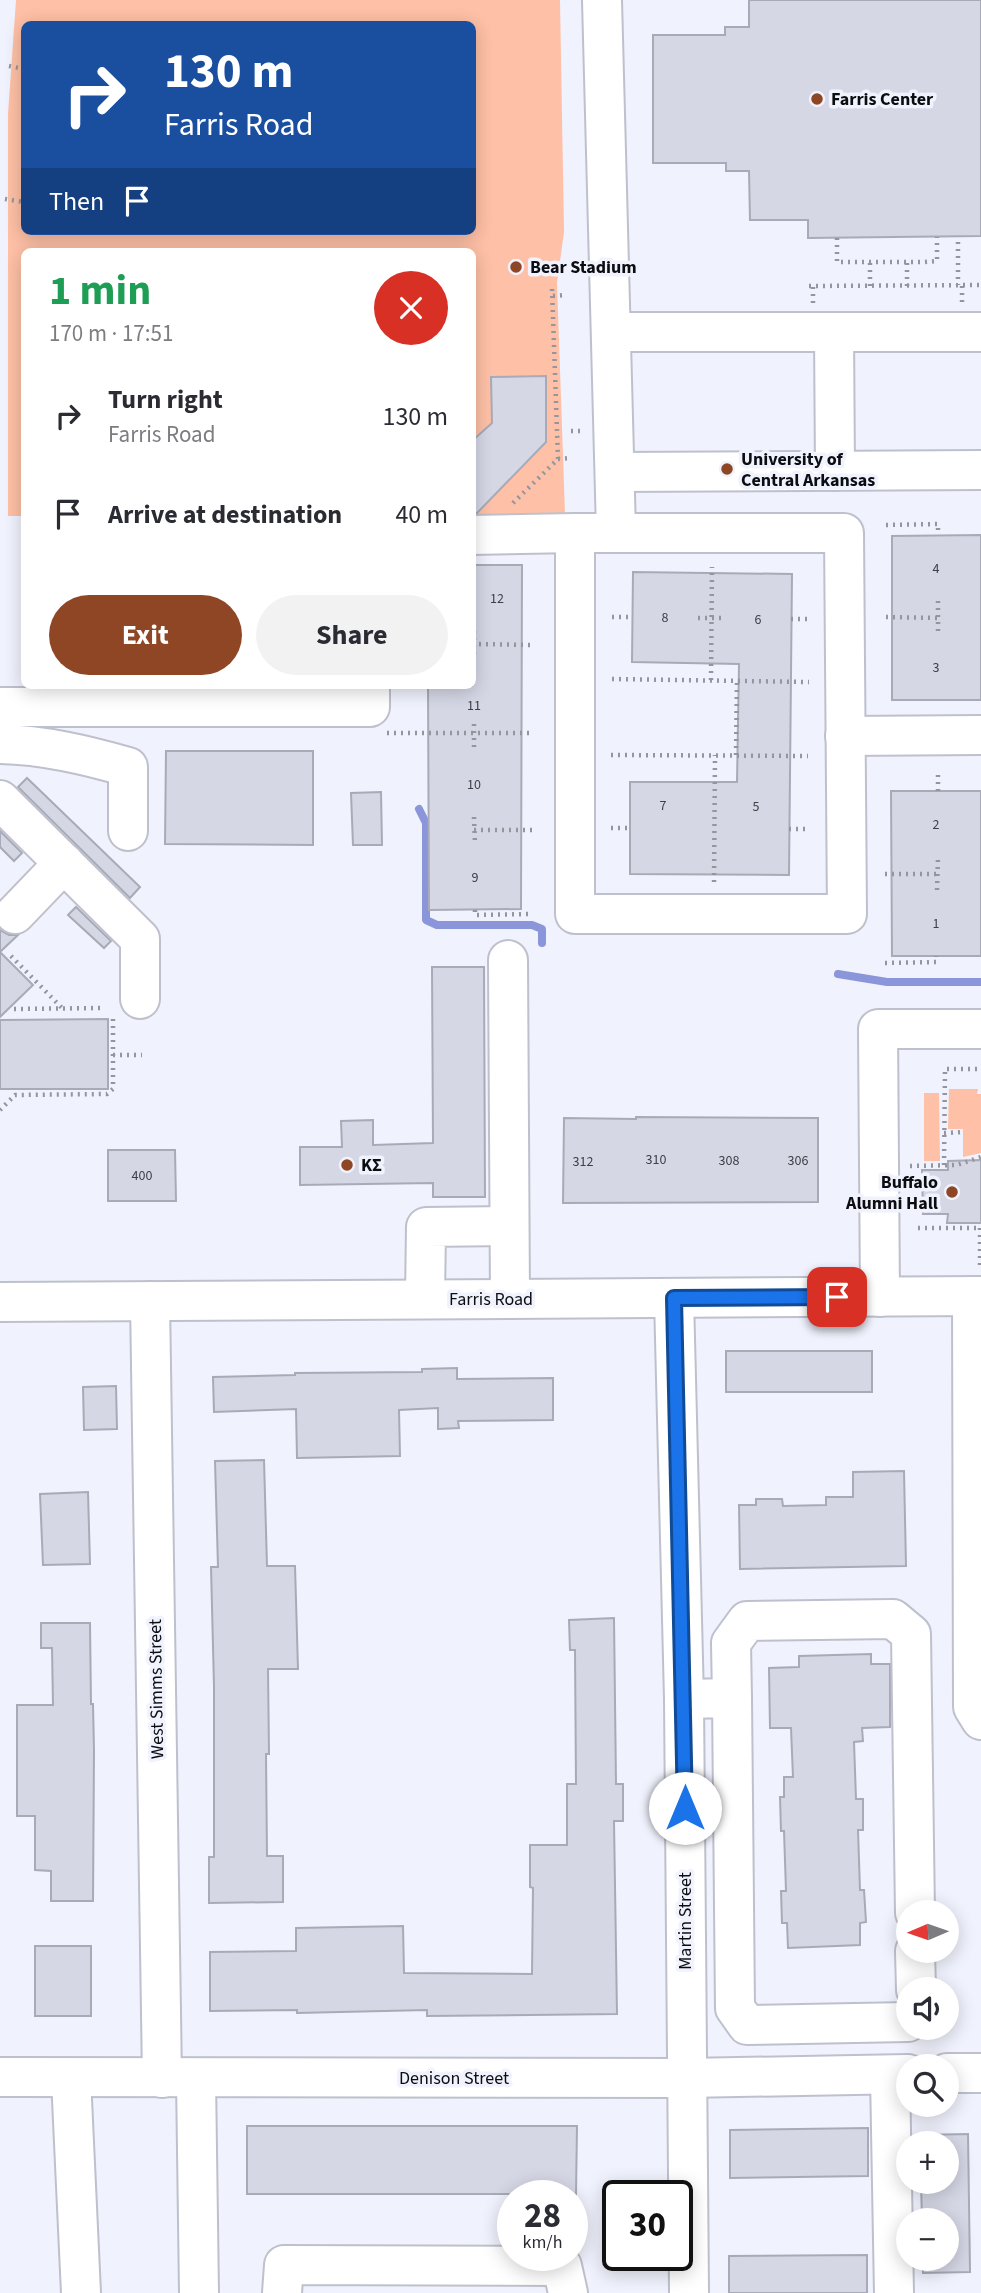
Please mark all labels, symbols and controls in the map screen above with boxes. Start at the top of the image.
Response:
text: 130 m [164,37,293,107]
icon: right [49,49,140,140]
place label: Farris Center [831,87,934,112]
marker: Farris Center [809,91,825,107]
text: Farris Road [164,102,313,148]
icon: arrive [118,182,156,220]
text: Then [49,183,104,220]
place label: Bear Stadium [530,255,637,280]
marker: Bear Stadium [508,259,524,275]
text: 1 min [49,261,151,321]
button: close [374,271,448,345]
text: 170 m · 17:51 [49,317,173,350]
text: Turn right [108,381,223,418]
icon: right [49,397,87,435]
text: 130 m [382,398,448,435]
text: Farris Road [108,418,215,451]
place label: University of Central Arkansas [741,447,875,493]
marker: University of Central Arkansas [719,461,735,477]
icon: arrive [49,495,87,533]
text: Arrive at destination [108,496,342,533]
text: 40 m [395,496,448,533]
house number: 4 [933,559,940,579]
house number: 12 [490,589,504,609]
button: Exit [49,595,242,675]
button: Share [256,595,448,675]
house number: 8 [662,608,669,628]
house number: 6 [755,610,762,630]
house number: 3 [933,658,940,678]
house number: 11 [467,696,481,716]
house number: 10 [467,775,481,795]
house number: 7 [660,796,667,816]
house number: 5 [753,797,760,817]
house number: 2 [933,815,940,835]
house number: 9 [472,868,479,888]
house number: 1 [933,914,940,934]
house number: 310 [646,1150,666,1170]
house number: 308 [719,1151,739,1171]
house number: 306 [788,1151,808,1171]
house number: 312 [573,1152,593,1172]
place label: KΣ [361,1153,382,1178]
marker: KΣ [339,1157,355,1173]
house number: 400 [132,1166,152,1186]
place label: Buffalo Alumni Hall [845,1170,938,1216]
marker: Buffalo Alumni Hall [944,1184,960,1200]
pin [807,1267,867,1327]
icon: arrive [818,1278,856,1316]
street label: Farris Road [449,1287,533,1312]
street label: West Simms Street [143,1619,170,1759]
position arrow [648,1771,722,1845]
street label: Martin Street [673,1872,698,1970]
north arrow [896,1900,959,1964]
map controls [896,1900,959,2271]
button: sound [896,1977,959,2040]
button: search [896,2054,959,2117]
street label: Denison Street [399,2066,509,2091]
button: + [896,2131,959,2194]
speed limit sign: 30 [602,2180,693,2271]
text: 28 [524,2191,561,2241]
button: − [896,2208,959,2271]
text: km/h [523,2230,562,2255]

